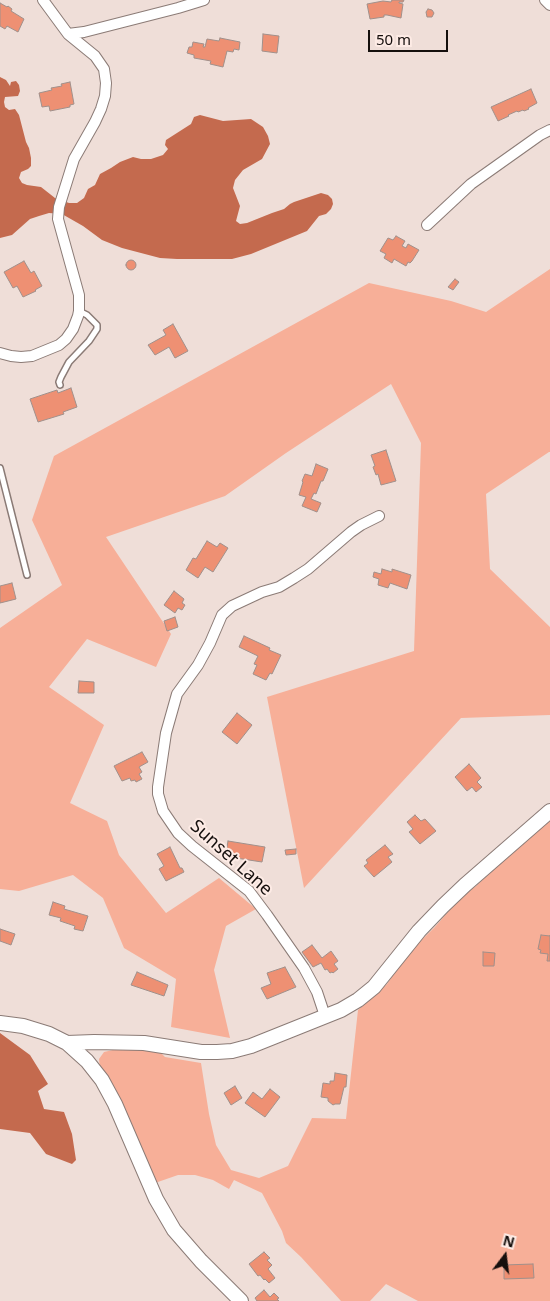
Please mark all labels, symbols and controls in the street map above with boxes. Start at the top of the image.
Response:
scale bar [370,20,450,52]
text: 50 m [376,29,411,49]
street label: Sunset Lane [186,816,276,900]
text: N [501,1230,517,1252]
north arrow [480,1231,530,1281]

